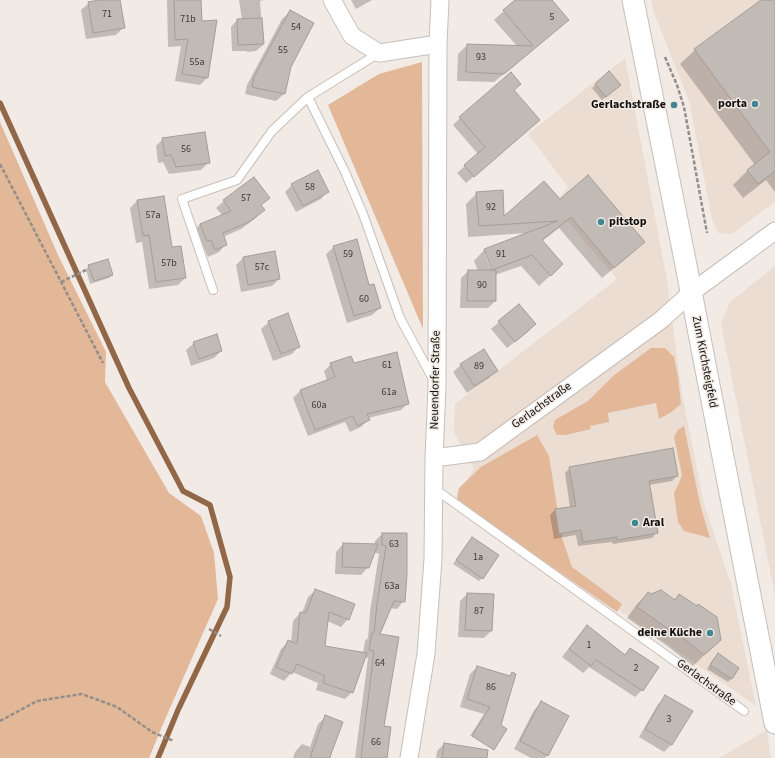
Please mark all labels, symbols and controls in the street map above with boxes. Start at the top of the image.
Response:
house number: 71 [102,9,112,21]
house number: 5 [550,12,554,24]
house number: 71b [180,14,196,26]
house number: 54 [291,22,301,34]
house number: 55 [278,45,288,57]
house number: 93 [476,52,486,64]
house number: 55a [190,57,204,69]
place label: porta [718,97,747,111]
place label: Gerlachstraße [591,98,666,112]
marker: porta [750,99,760,109]
marker: Gerlachstraße [669,100,679,110]
house number: 56 [181,144,191,156]
house number: 58 [305,182,315,194]
house number: 57 [241,193,251,205]
house number: 92 [486,202,496,214]
house number: 57a [146,210,160,222]
place label: pitstop [609,215,647,229]
marker: pitstop [596,217,606,227]
house number: 59 [343,249,353,261]
house number: 91 [496,249,506,261]
house number: 57b [161,258,177,270]
house number: 57c [255,262,269,274]
house number: 90 [477,280,487,292]
house number: 60 [359,294,369,306]
street label: Zum Kirchsteigfeld [688,315,720,409]
street label: Neuendorfer Straße [428,330,444,430]
house number: 61 [382,360,392,372]
house number: 89 [474,361,484,373]
street label: Gerlachstraße [509,380,575,432]
house number: 61a [382,387,396,399]
house number: 60a [312,400,326,412]
place label: Aral [643,516,664,530]
marker: Aral [630,518,640,528]
house number: 63 [389,539,399,551]
house number: 1a [473,552,483,564]
house number: 63a [385,581,399,593]
house number: 87 [474,606,484,618]
place label: deine Küche [637,626,702,640]
marker: deine Küche [705,628,715,638]
house number: 1 [587,640,591,652]
street label: Gerlachstraße [673,657,739,709]
house number: 64 [375,658,385,670]
house number: 2 [634,663,638,675]
house number: 86 [486,682,496,694]
house number: 3 [667,714,671,726]
house number: 66 [371,737,381,749]

